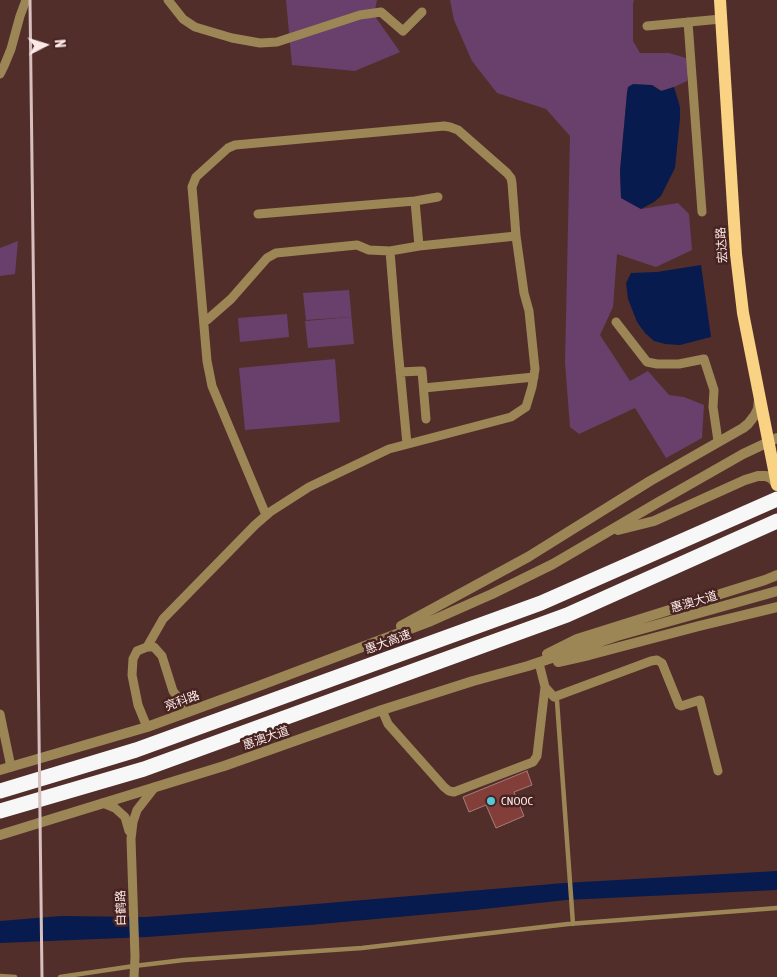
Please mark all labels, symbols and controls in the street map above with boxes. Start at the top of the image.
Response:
north arrow [20,20,70,70]
text: N [52,39,68,48]
street label: 宏达路 [714,227,730,263]
street label: 惠澳大道 [669,588,719,616]
street label: 惠大高速 [363,627,413,657]
street label: 亮科路 [163,688,201,714]
street label: 惠澳大道 [241,723,291,753]
place label: CNOOC [501,794,533,808]
marker: CNOOC [485,795,497,807]
street label: 白鹤路 [113,890,129,926]

